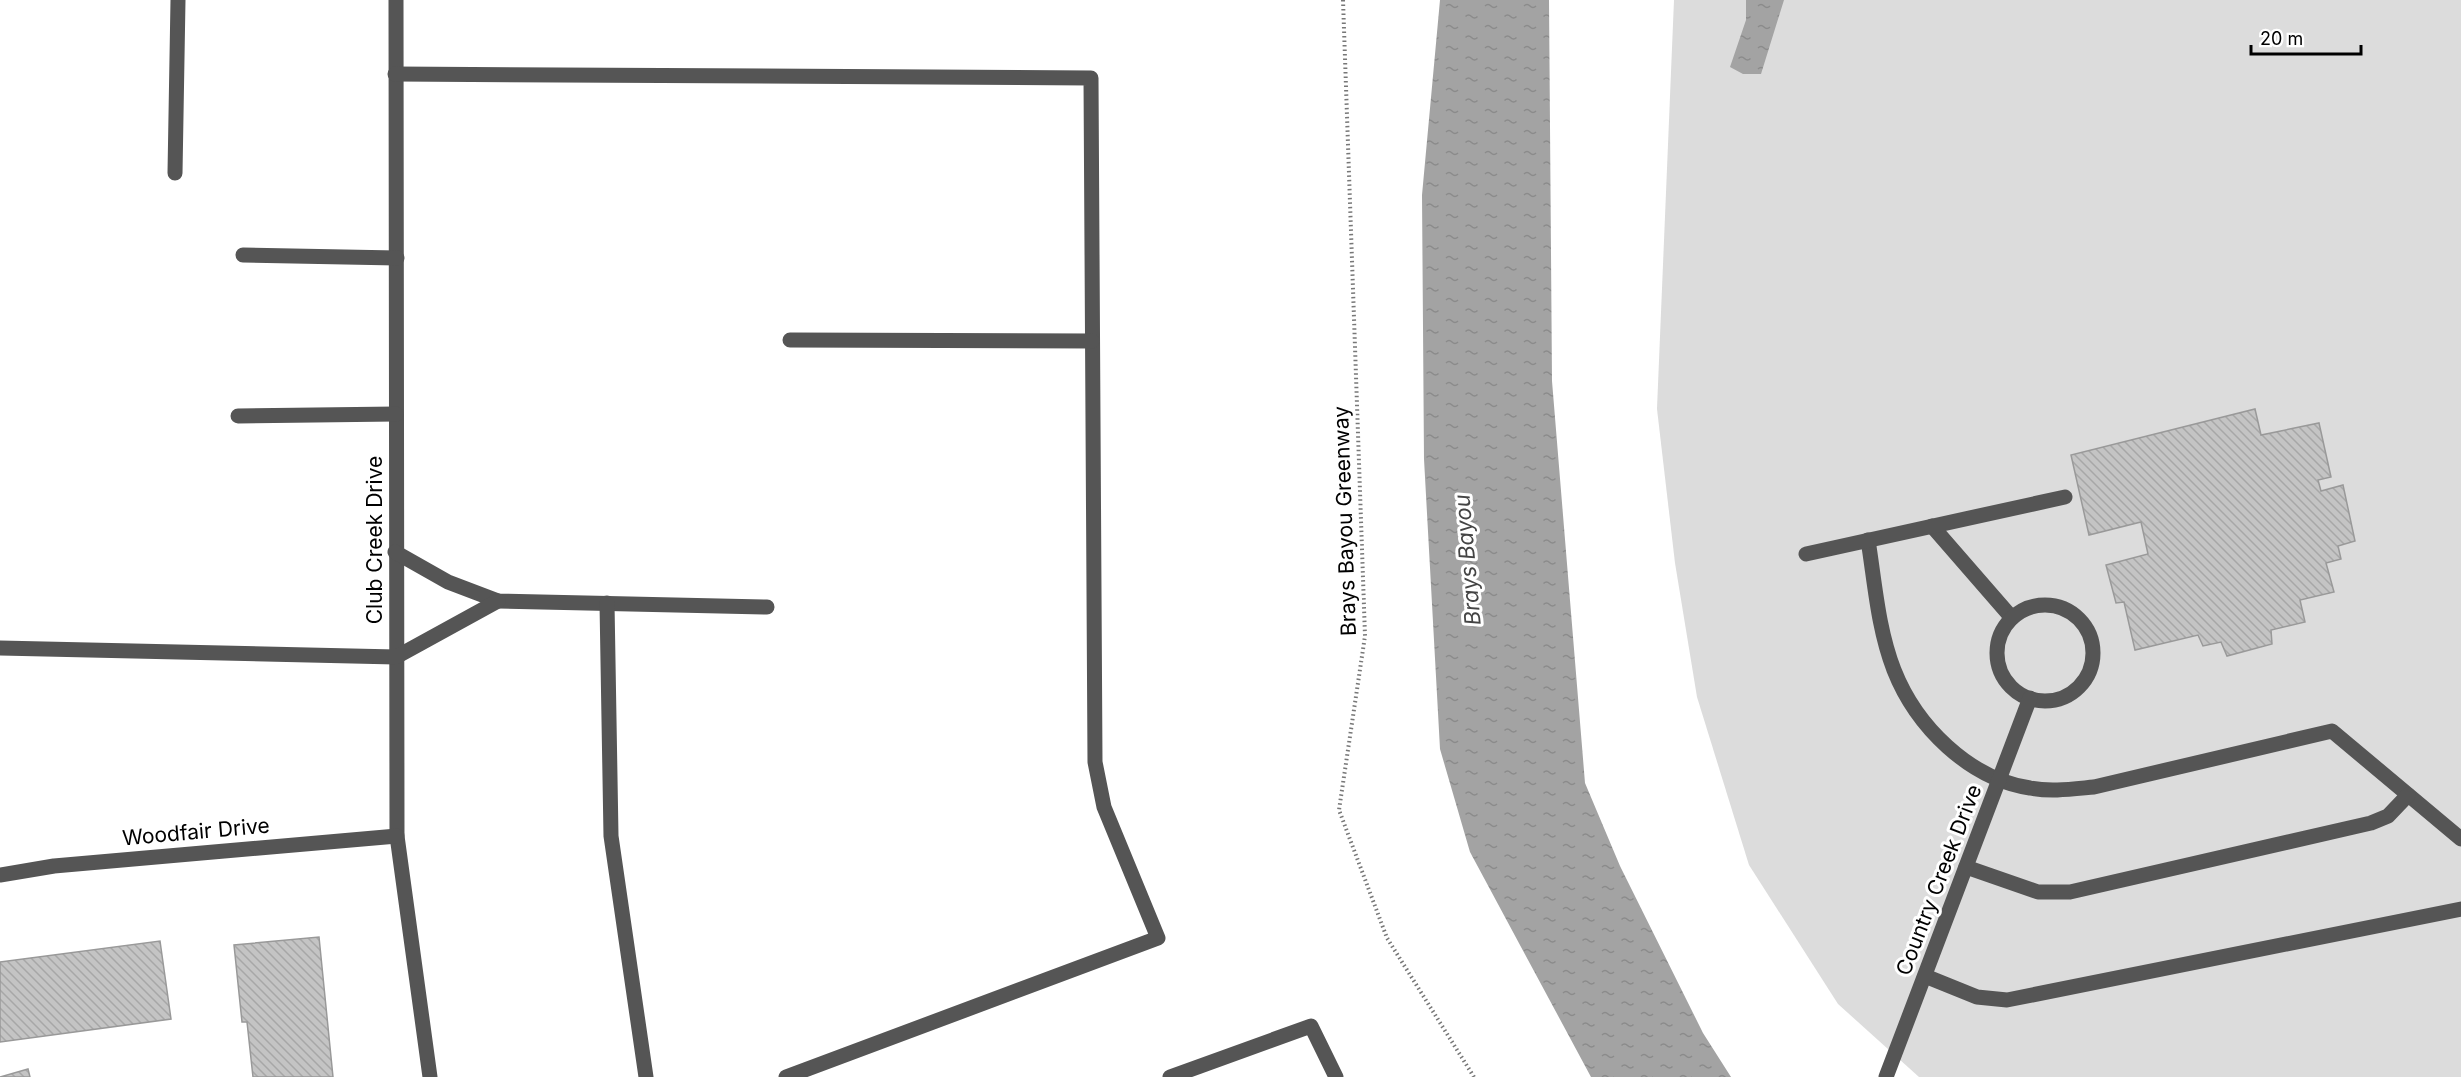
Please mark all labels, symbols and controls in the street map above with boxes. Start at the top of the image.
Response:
scale bar [2251,18,2360,56]
text: 20 m [2260,28,2303,49]
street label: Brays Bayou Greenway [1328,405,1361,636]
street label: Club Creek Drive [362,456,387,624]
water label: Brays Bayou [1448,493,1486,627]
street label: Country Creek Drive [1891,781,1986,979]
street label: Woodfair Drive [121,813,271,850]

